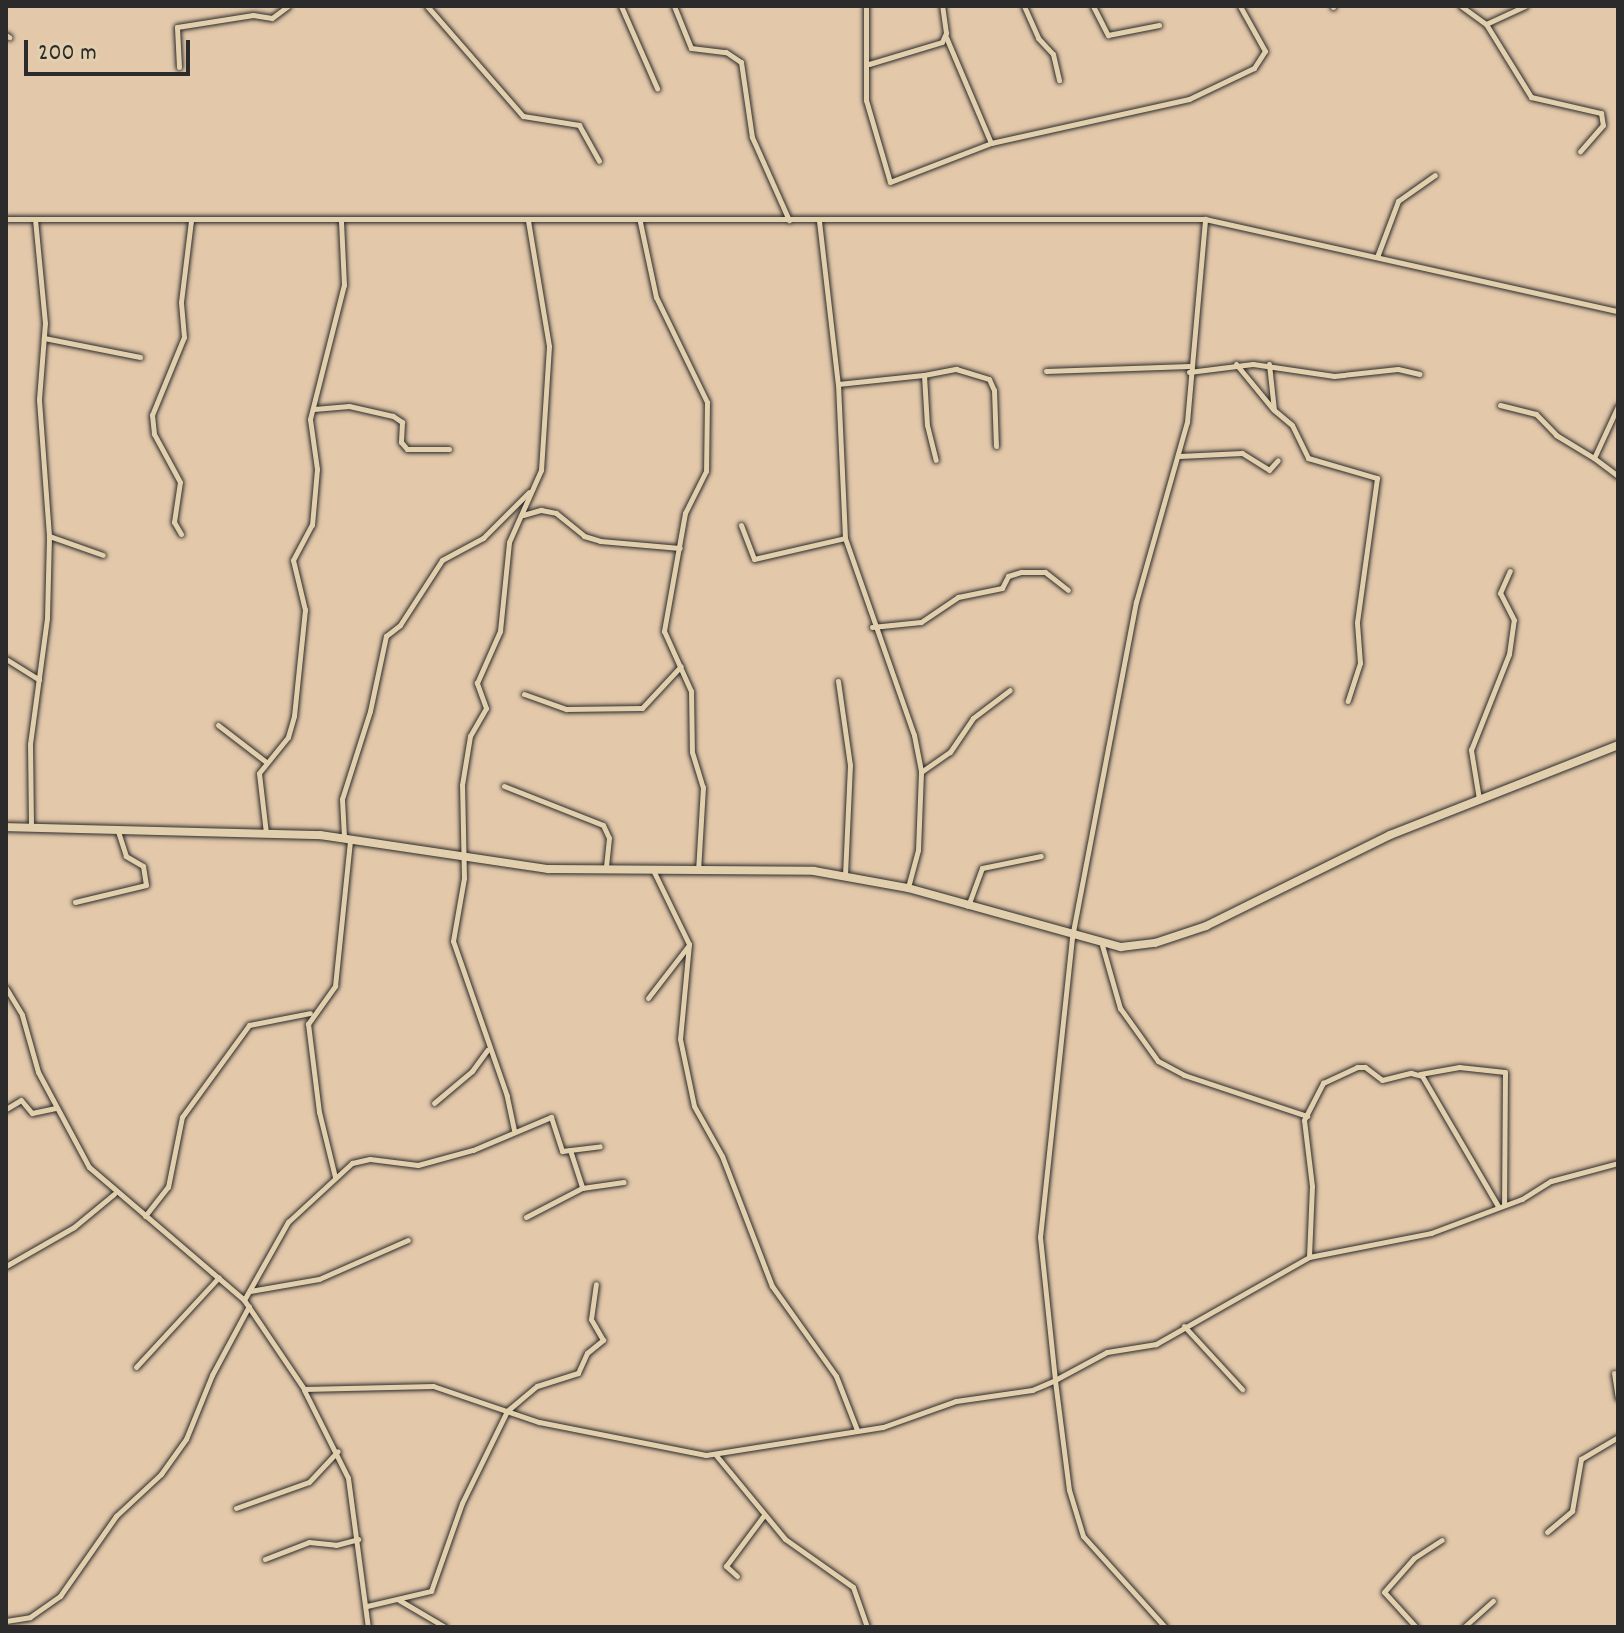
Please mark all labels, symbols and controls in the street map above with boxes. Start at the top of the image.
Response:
scale bar [28,24,194,74]
text: 200 m [38,37,97,71]

